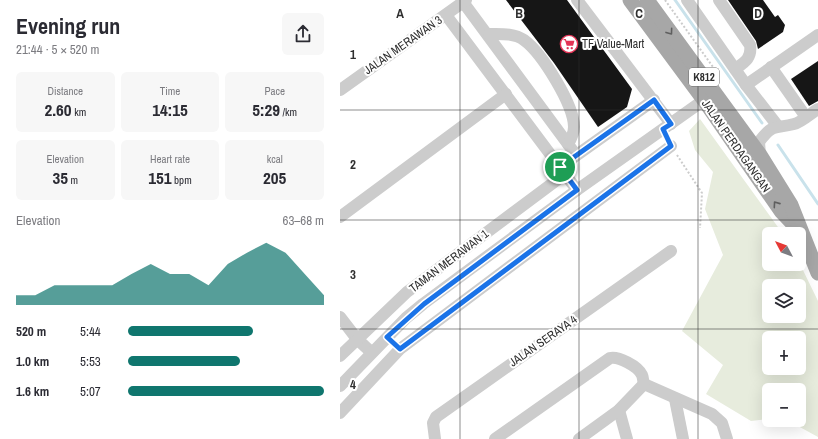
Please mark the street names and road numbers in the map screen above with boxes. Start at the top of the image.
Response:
street label: JALAN MERAWAN 3 [361,13,445,77]
road number: K812 [689,68,719,86]
street label: JALAN PERDAGANGAN [698,96,774,196]
street label: TAMAN MERAWAN 1 [406,226,492,296]
street label: JALAN SERAYA 4 [506,311,581,370]

